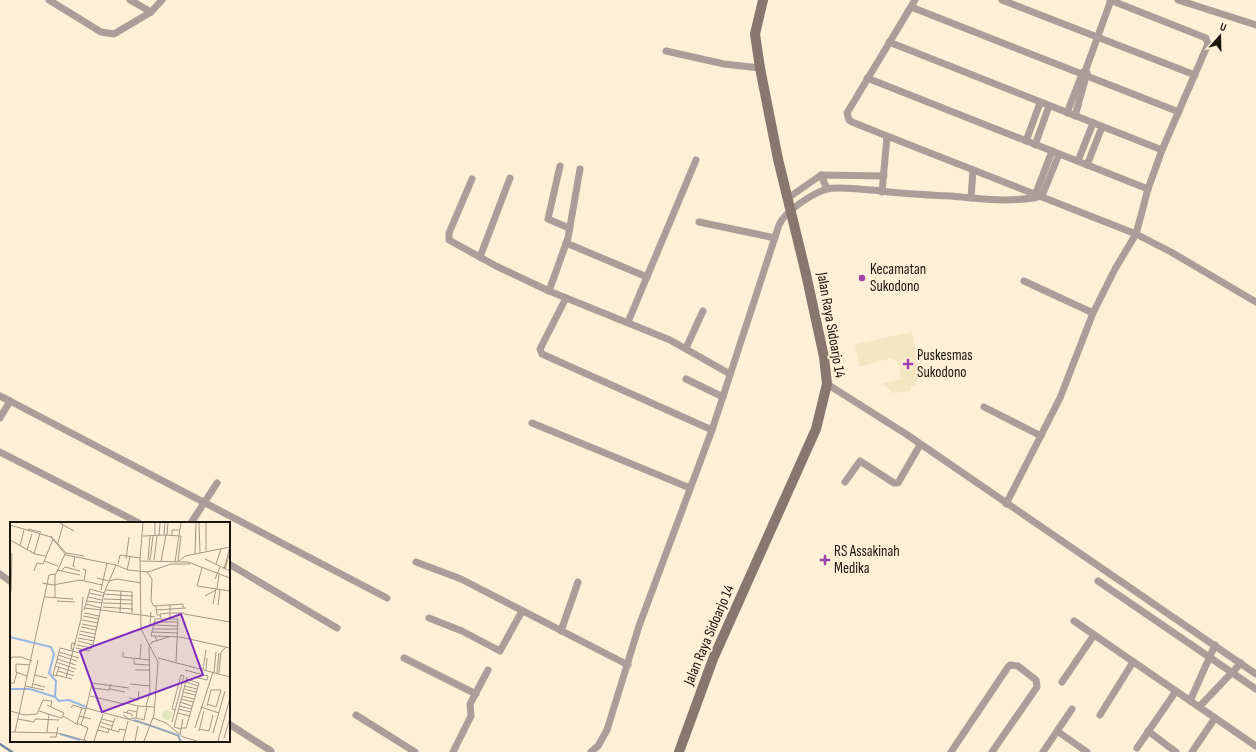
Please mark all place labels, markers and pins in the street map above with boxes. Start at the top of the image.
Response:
place label: Kecamatan Sukodono [870,260,926,296]
marker: Kecamatan Sukodono [857,273,867,283]
place label: Puskesmas Sukodono [917,346,973,382]
marker: Puskesmas Sukodono [902,358,914,370]
place label: RS Assakinah Medika [834,542,900,578]
marker: RS Assakinah Medika [819,554,831,566]

